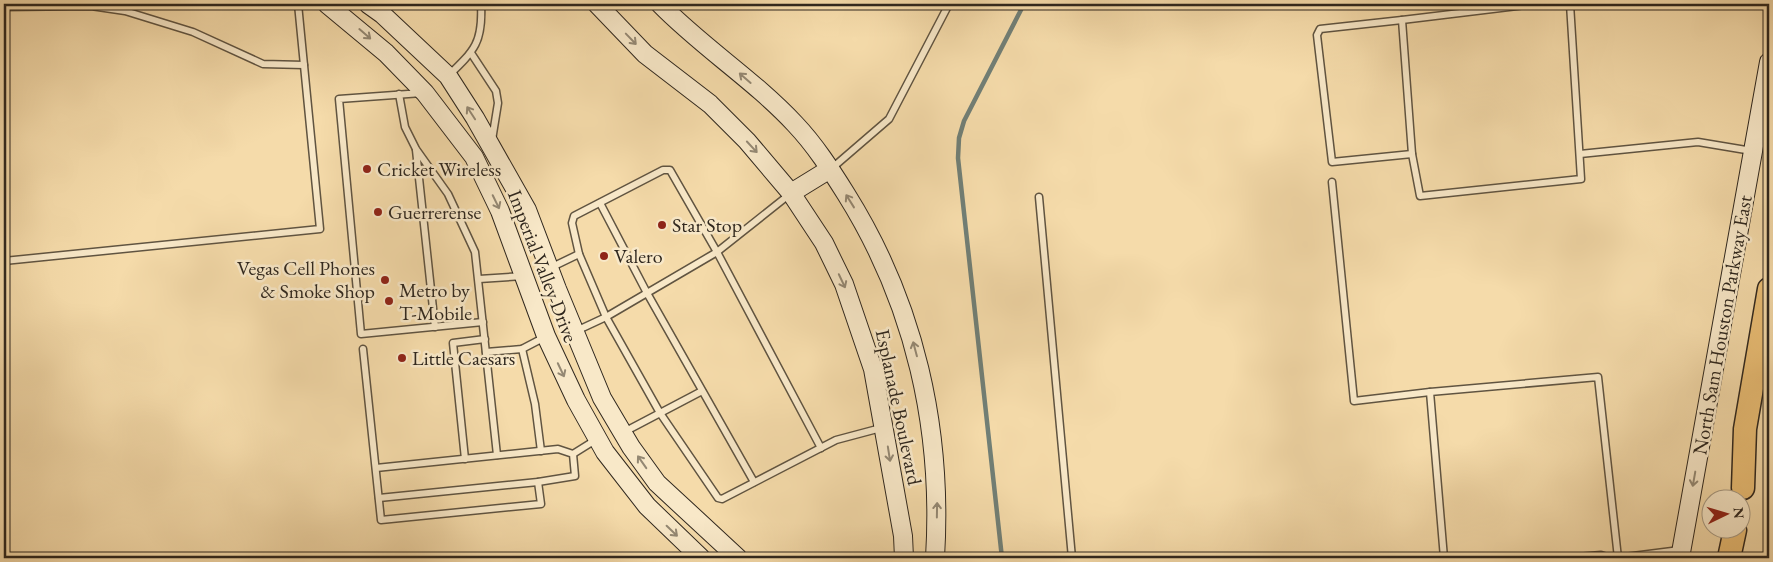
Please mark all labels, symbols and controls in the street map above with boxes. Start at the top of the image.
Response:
one-way arrow [358,28,371,40]
one-way arrow [625,33,637,45]
one-way arrow [739,72,752,83]
one-way arrow [466,106,476,120]
one-way arrow [746,140,758,153]
place label: Cricket Wireless [377,156,501,182]
marker: Cricket Wireless [361,163,373,175]
street label: Imperial Valley Drive [502,186,584,346]
street label: North Sam Houston Parkway East [1686,192,1758,457]
one-way arrow [492,194,501,209]
one-way arrow [845,194,855,208]
place label: Guerrerense [388,199,482,225]
marker: Guerrerense [372,206,384,218]
place label: Star Stop [672,212,742,238]
marker: Star Stop [656,219,668,231]
place label: Valero [614,243,663,269]
marker: Valero [598,250,610,262]
place label: Vegas Cell Phones & Smoke Shop [237,255,375,304]
one-way arrow [838,273,847,288]
marker: Vegas Cell Phones & Smoke Shop [379,274,391,286]
place label: Metro by T-Mobile [399,277,472,326]
marker: Metro by T-Mobile [383,295,395,307]
street label: Esplanade Boulevard [870,326,928,488]
one-way arrow [910,341,920,357]
place label: Little Caesars [412,345,515,371]
marker: Little Caesars [396,352,408,364]
one-way arrow [557,362,567,377]
one-way arrow [884,446,894,462]
one-way arrow [637,455,647,469]
one-way arrow [1688,471,1698,487]
north arrow [1700,490,1750,540]
one-way arrow [932,502,941,518]
text: N [1729,506,1748,520]
one-way arrow [666,525,679,537]

